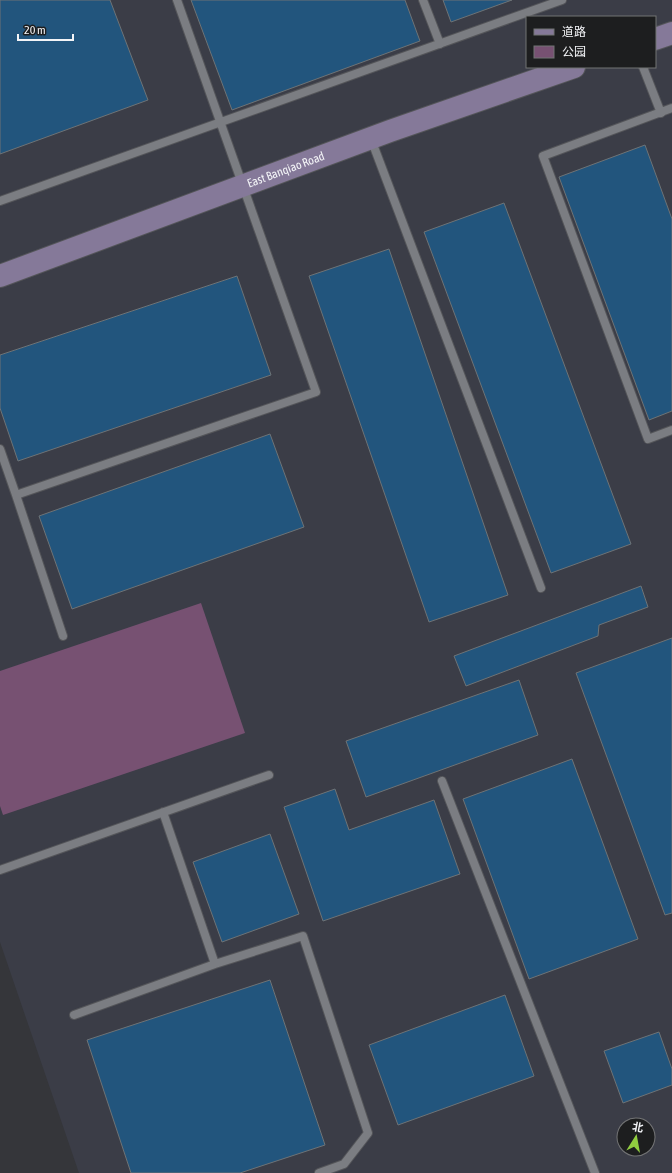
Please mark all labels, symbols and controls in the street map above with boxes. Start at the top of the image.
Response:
scale bar [18,16,73,42]
legend [526,16,656,68]
text: 20 m [24,23,46,37]
text: 道路 [562,25,586,39]
text: 公园 [562,45,586,59]
street label: East Banqiao Road [245,149,327,190]
north arrow [616,1117,656,1157]
text: 北 [631,1120,644,1134]

